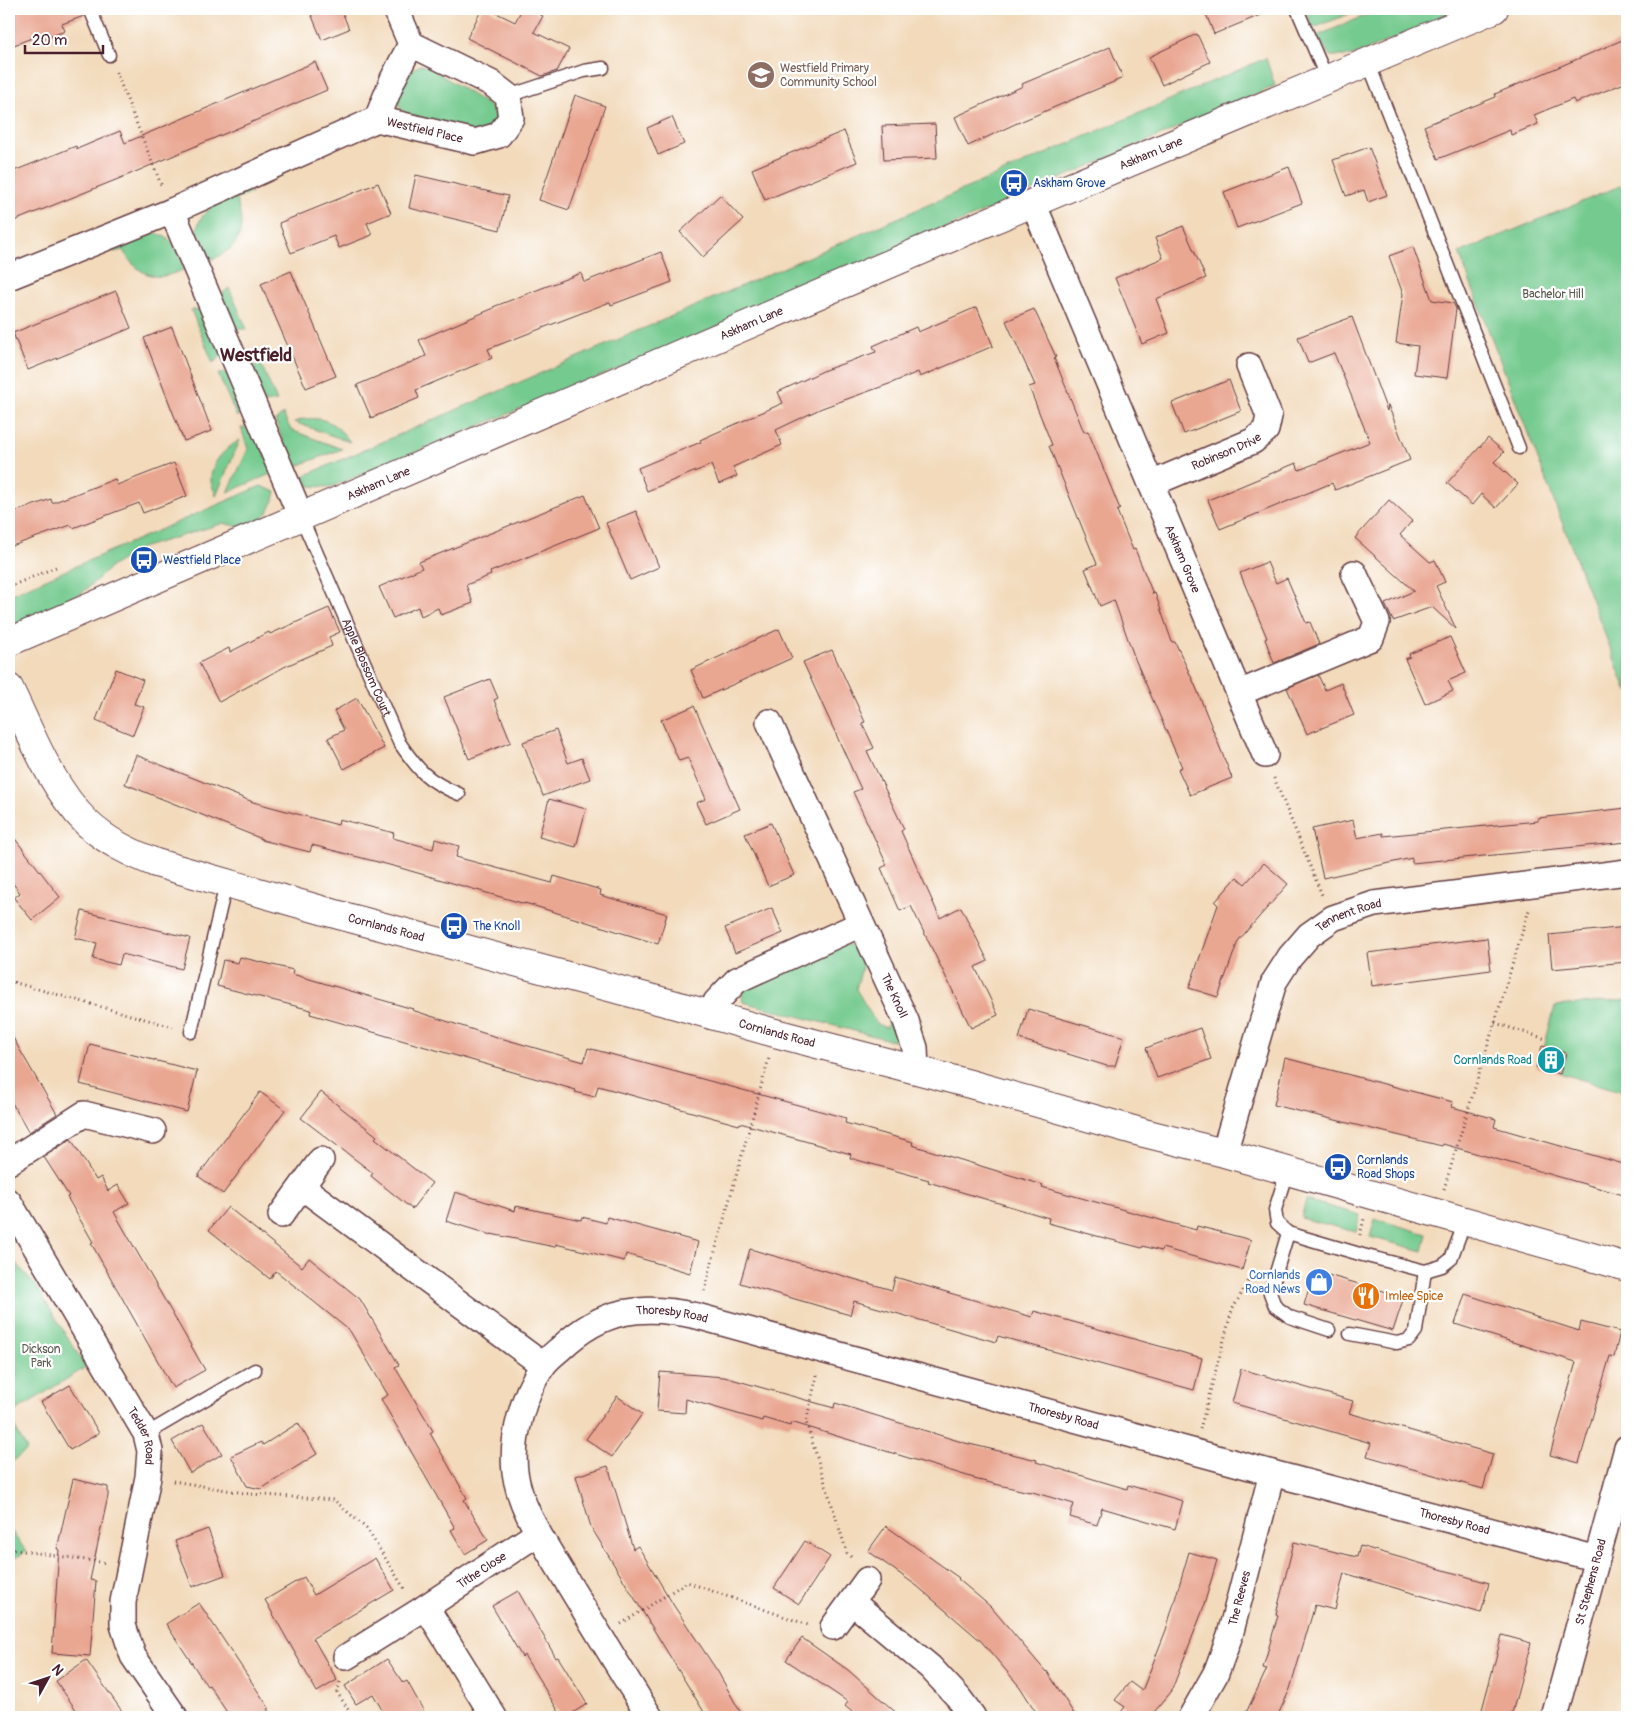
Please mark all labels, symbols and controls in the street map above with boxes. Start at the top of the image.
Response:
scale bar [25,22,102,54]
text: 20 m [32,31,67,50]
school or university icon: Westfield Primary Community School [746,60,776,90]
place label: Westfield Primary Community School [780,61,877,90]
street label: Westfield Place [385,114,464,146]
street label: Askham Lane [1117,133,1185,173]
bus stop icon: Askham Grove [999,168,1029,198]
place label: Askham Grove [1033,176,1105,191]
park label: Bachelor Hill [1522,287,1584,302]
street label: Askham Lane [718,303,785,343]
district label: Westfield [220,344,292,367]
street label: Robinson Drive [1189,430,1265,474]
street label: Askham Lane [344,463,412,504]
street label: Askham Grove [1162,523,1204,595]
bus stop icon: Westfield Place [129,545,159,575]
place label: Westfield Place [163,553,241,568]
street label: Apple Blossom Court [338,616,395,719]
street label: Tennent Road [1313,896,1382,935]
street label: Cornlands Road [346,910,426,945]
bus stop icon: The Knoll [439,911,469,941]
place label: The Knoll [473,919,520,934]
street label: The Knoll [878,971,911,1020]
street label: Cornlands Road [737,1016,817,1051]
building icon: Cornlands Road [1536,1045,1566,1075]
place label: Cornlands Road [1454,1053,1532,1068]
bus stop icon: Cornlands Road Shops [1323,1152,1353,1182]
place label: Cornlands Road Shops [1357,1153,1415,1182]
shop icon: Cornlands Road News [1304,1267,1334,1297]
place label: Cornlands Road News [1245,1268,1301,1297]
restaurant icon: Imlee Spice [1351,1281,1381,1311]
place label: Imlee Spice [1385,1289,1443,1304]
street label: Thoresby Road [635,1303,710,1326]
park label: Dickson Park [21,1342,61,1371]
street label: Thoresby Road [1026,1399,1101,1433]
street label: Tedder Road [124,1404,158,1465]
street label: Thoresby Road [1417,1505,1492,1538]
street label: St Stephens Road [1572,1537,1610,1627]
street label: Tithe Close [454,1549,509,1592]
street label: The Reeves [1225,1569,1254,1627]
north arrow [22,1654,72,1704]
text: N [48,1661,67,1679]

